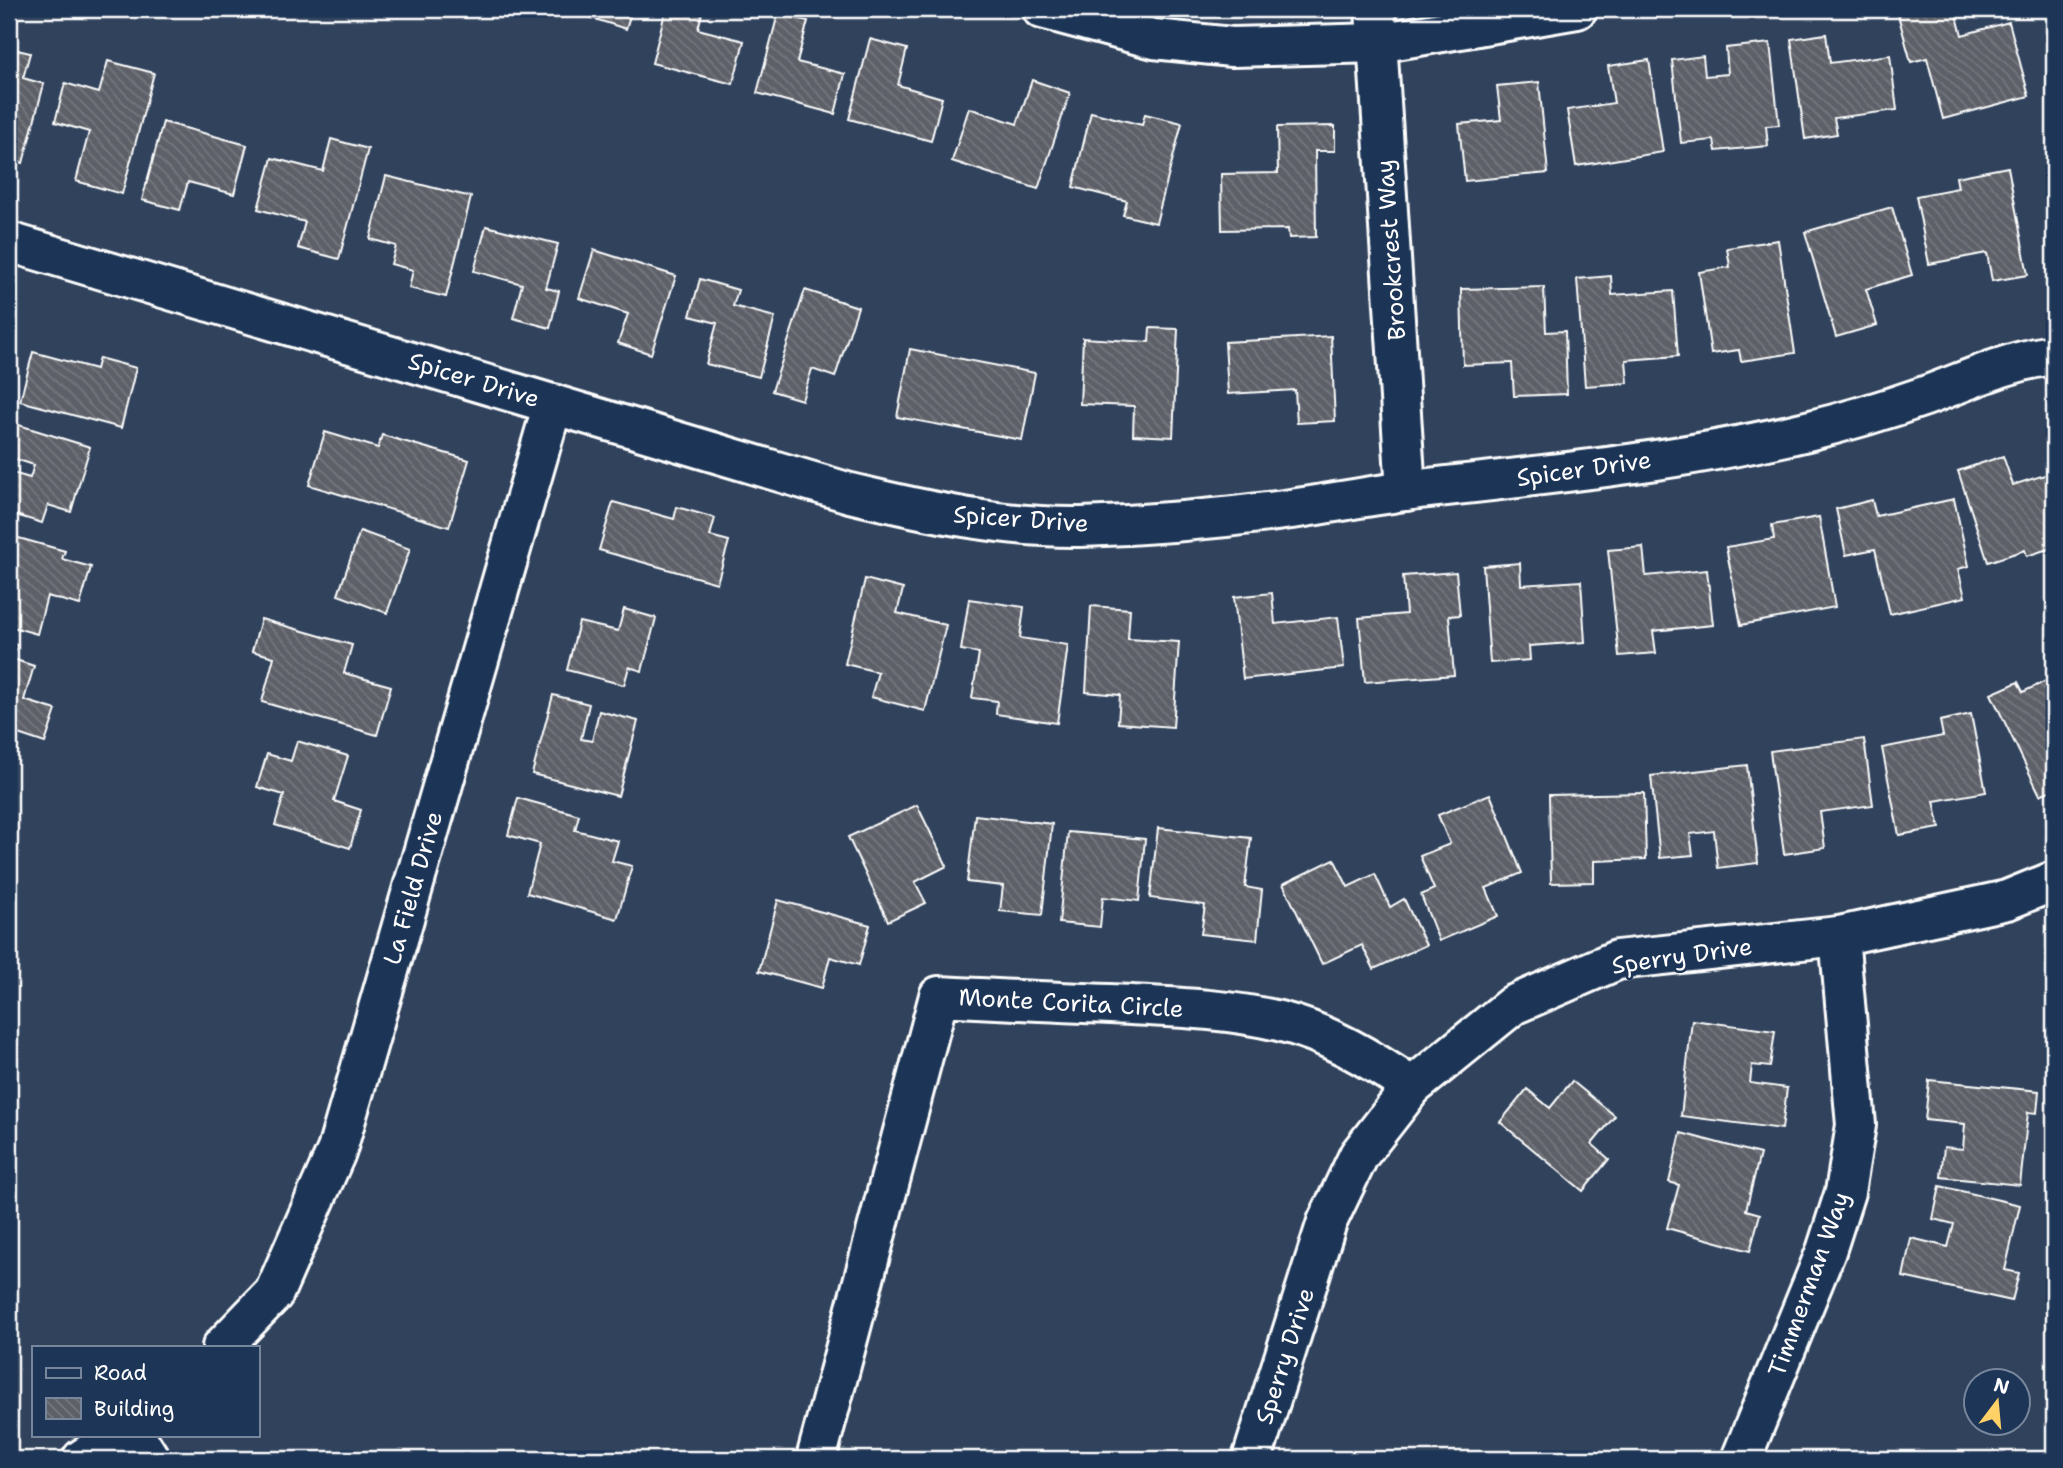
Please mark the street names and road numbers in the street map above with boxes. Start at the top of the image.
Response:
street label: Brookcrest Way [1369,158,1413,342]
street label: Spicer Drive [404,345,544,415]
street label: Spicer Drive [1515,444,1653,494]
street label: Spicer Drive [952,498,1090,540]
street label: La Field Drive [376,808,450,968]
street label: Sperry Drive [1610,930,1754,982]
street label: Monte Corita Circle [958,981,1184,1025]
street label: Timmerman Way [1761,1187,1857,1381]
street label: Sperry Drive [1248,1284,1322,1428]

